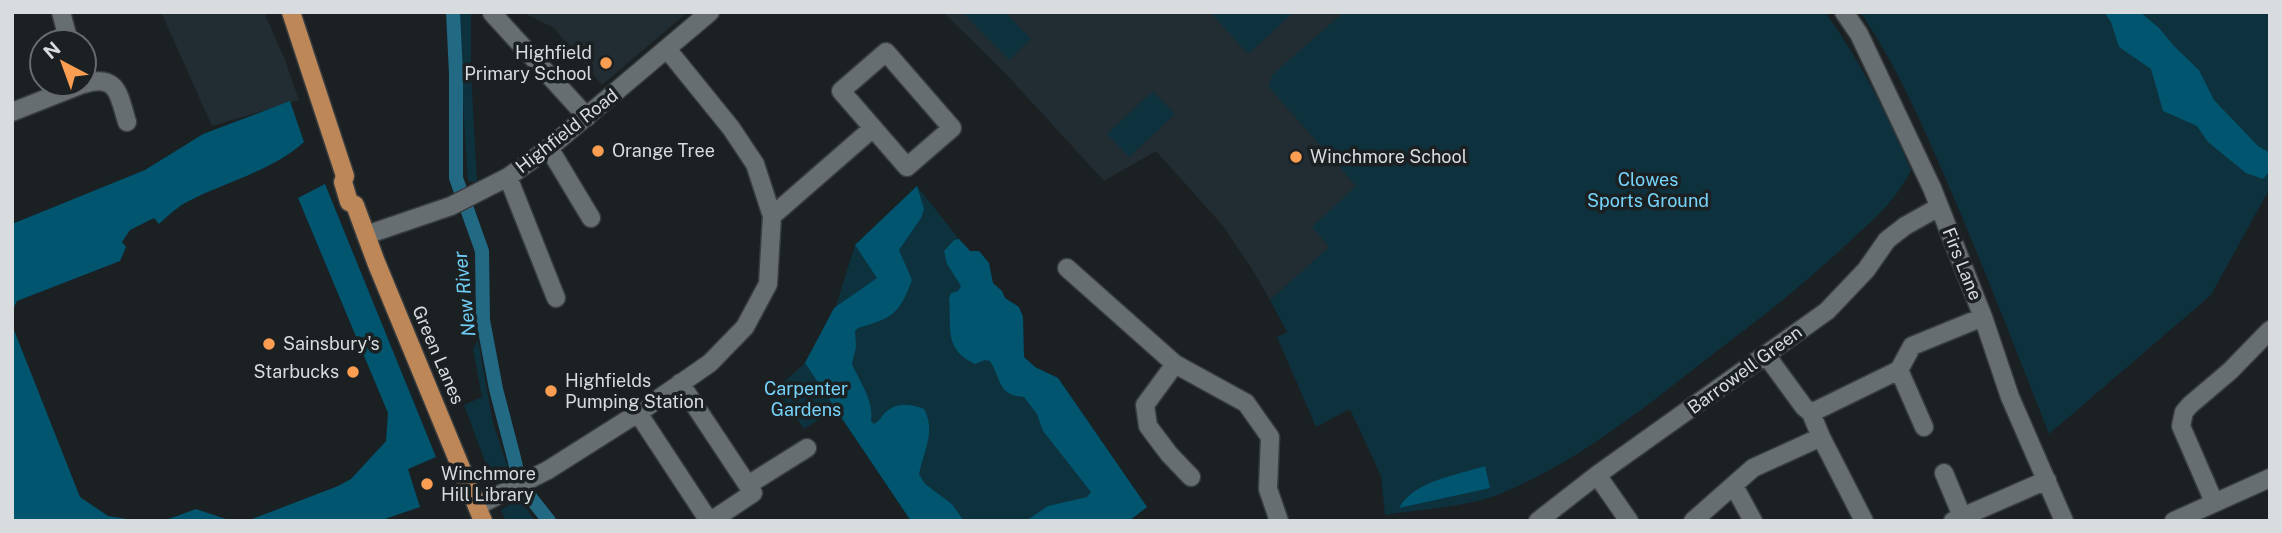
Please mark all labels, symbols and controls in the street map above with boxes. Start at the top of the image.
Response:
north arrow [28,28,98,98]
text: N [39,37,65,63]
place label: Highfield Primary School [464,42,592,84]
marker: Highfield Primary School [598,55,614,71]
street label: Highfield Road [511,84,622,177]
place label: Orange Tree [612,140,715,161]
marker: Orange Tree [590,143,606,159]
place label: Winchmore School [1310,146,1467,167]
marker: Winchmore School [1288,149,1304,165]
park label: Clowes Sports Ground [1587,169,1709,211]
street label: Firs Lane [1938,225,1986,303]
water label: New River [448,249,479,338]
street label: Green Lanes [408,302,469,407]
street label: Barrowell Green [1684,321,1806,418]
place label: Sainsbury's [283,333,380,354]
marker: Sainsbury's [261,336,277,352]
place label: Starbucks [254,361,339,382]
marker: Starbucks [345,364,361,380]
place label: Highfields Pumping Station [565,370,704,412]
park label: Carpenter Gardens [764,378,848,420]
marker: Highfields Pumping Station [543,383,559,399]
place label: Winchmore Hill Library [441,463,536,505]
marker: Winchmore Hill Library [419,476,435,492]

